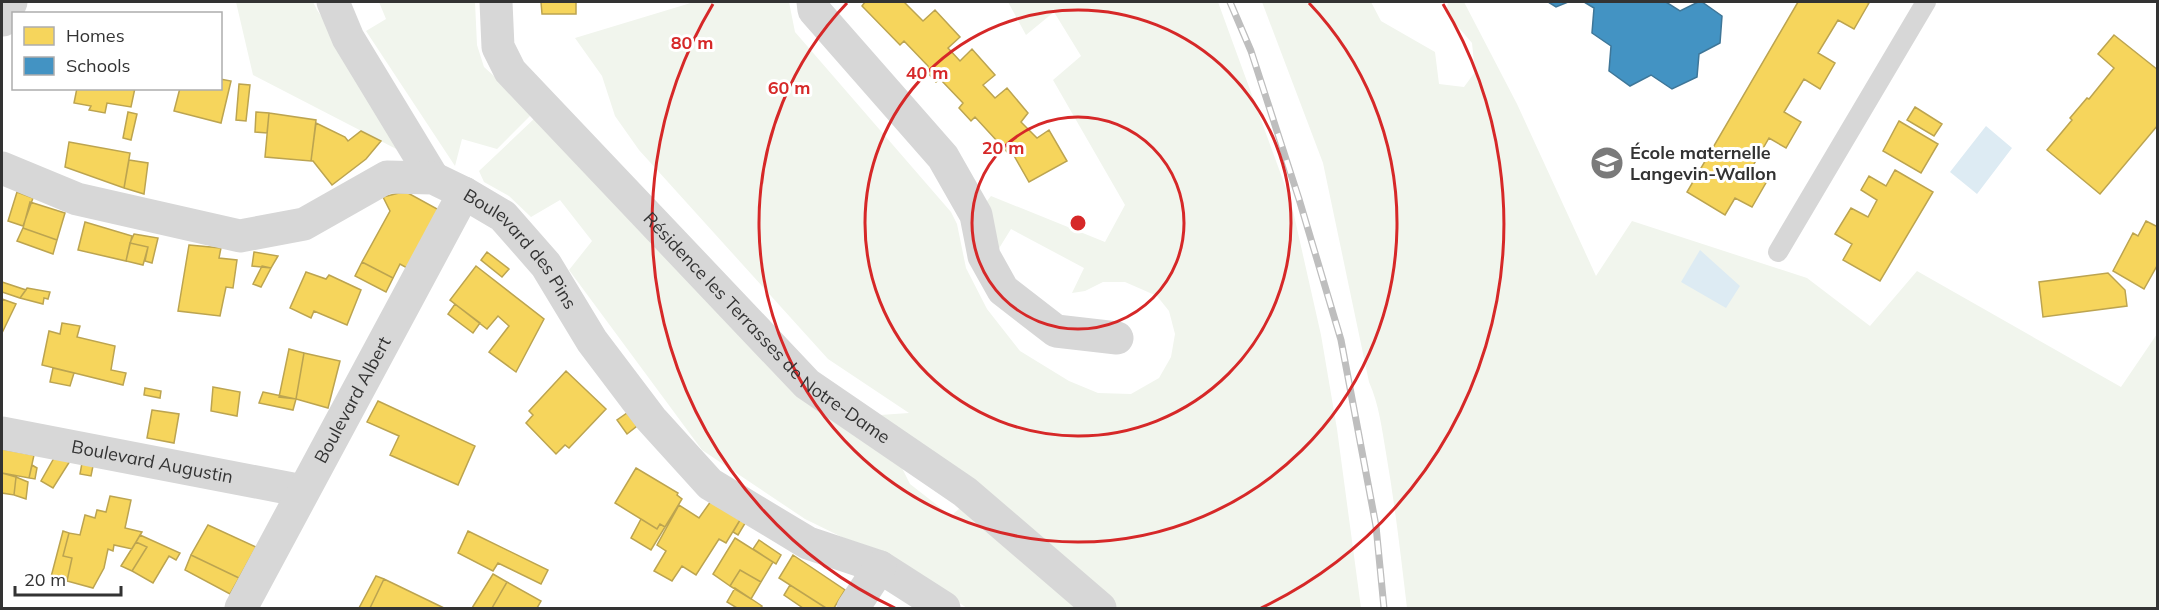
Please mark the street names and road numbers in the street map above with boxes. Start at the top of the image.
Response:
street label: Boulevard des Pins [460,183,582,313]
street label: Résidence les Terrasses de Notre-Dame [639,207,895,449]
street label: Boulevard Albert [309,333,396,467]
street label: Boulevard Augustin [70,435,235,488]

